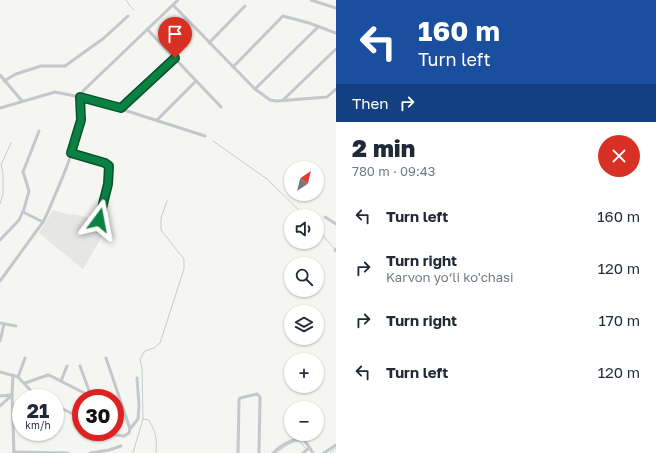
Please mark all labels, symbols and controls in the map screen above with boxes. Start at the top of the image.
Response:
text: 160 m [418,14,500,47]
icon: left [352,16,404,68]
pin [158,17,192,58]
icon: arrive [164,23,186,45]
text: Turn left [418,48,491,70]
icon: right [396,92,418,114]
text: Then [352,94,388,112]
text: 2 min [352,133,415,162]
button: close [598,135,640,177]
north arrow [284,161,324,201]
map controls [284,161,324,441]
text: 780 m · 09:43 [352,163,435,179]
position arrow [78,199,120,241]
icon: left [352,205,374,227]
text: Turn left [386,207,448,225]
text: 160 m [597,207,640,225]
button: sound [284,209,324,249]
text: Turn right [386,251,457,269]
button: search [284,257,324,297]
icon: right [352,257,374,279]
text: 120 m [598,259,640,277]
text: Karvon yo‘li ko'chasi [386,269,513,285]
button: layers [284,305,324,345]
icon: right [352,309,374,331]
text: Turn right [386,311,457,329]
text: 170 m [598,311,640,329]
button: + [284,353,324,393]
icon: left [352,361,374,383]
text: Turn left [386,363,448,381]
text: 120 m [598,363,640,381]
speed limit sign: 30 [72,389,124,441]
text: 21 [27,398,49,422]
button: − [284,401,324,441]
text: km/h [25,419,51,431]

